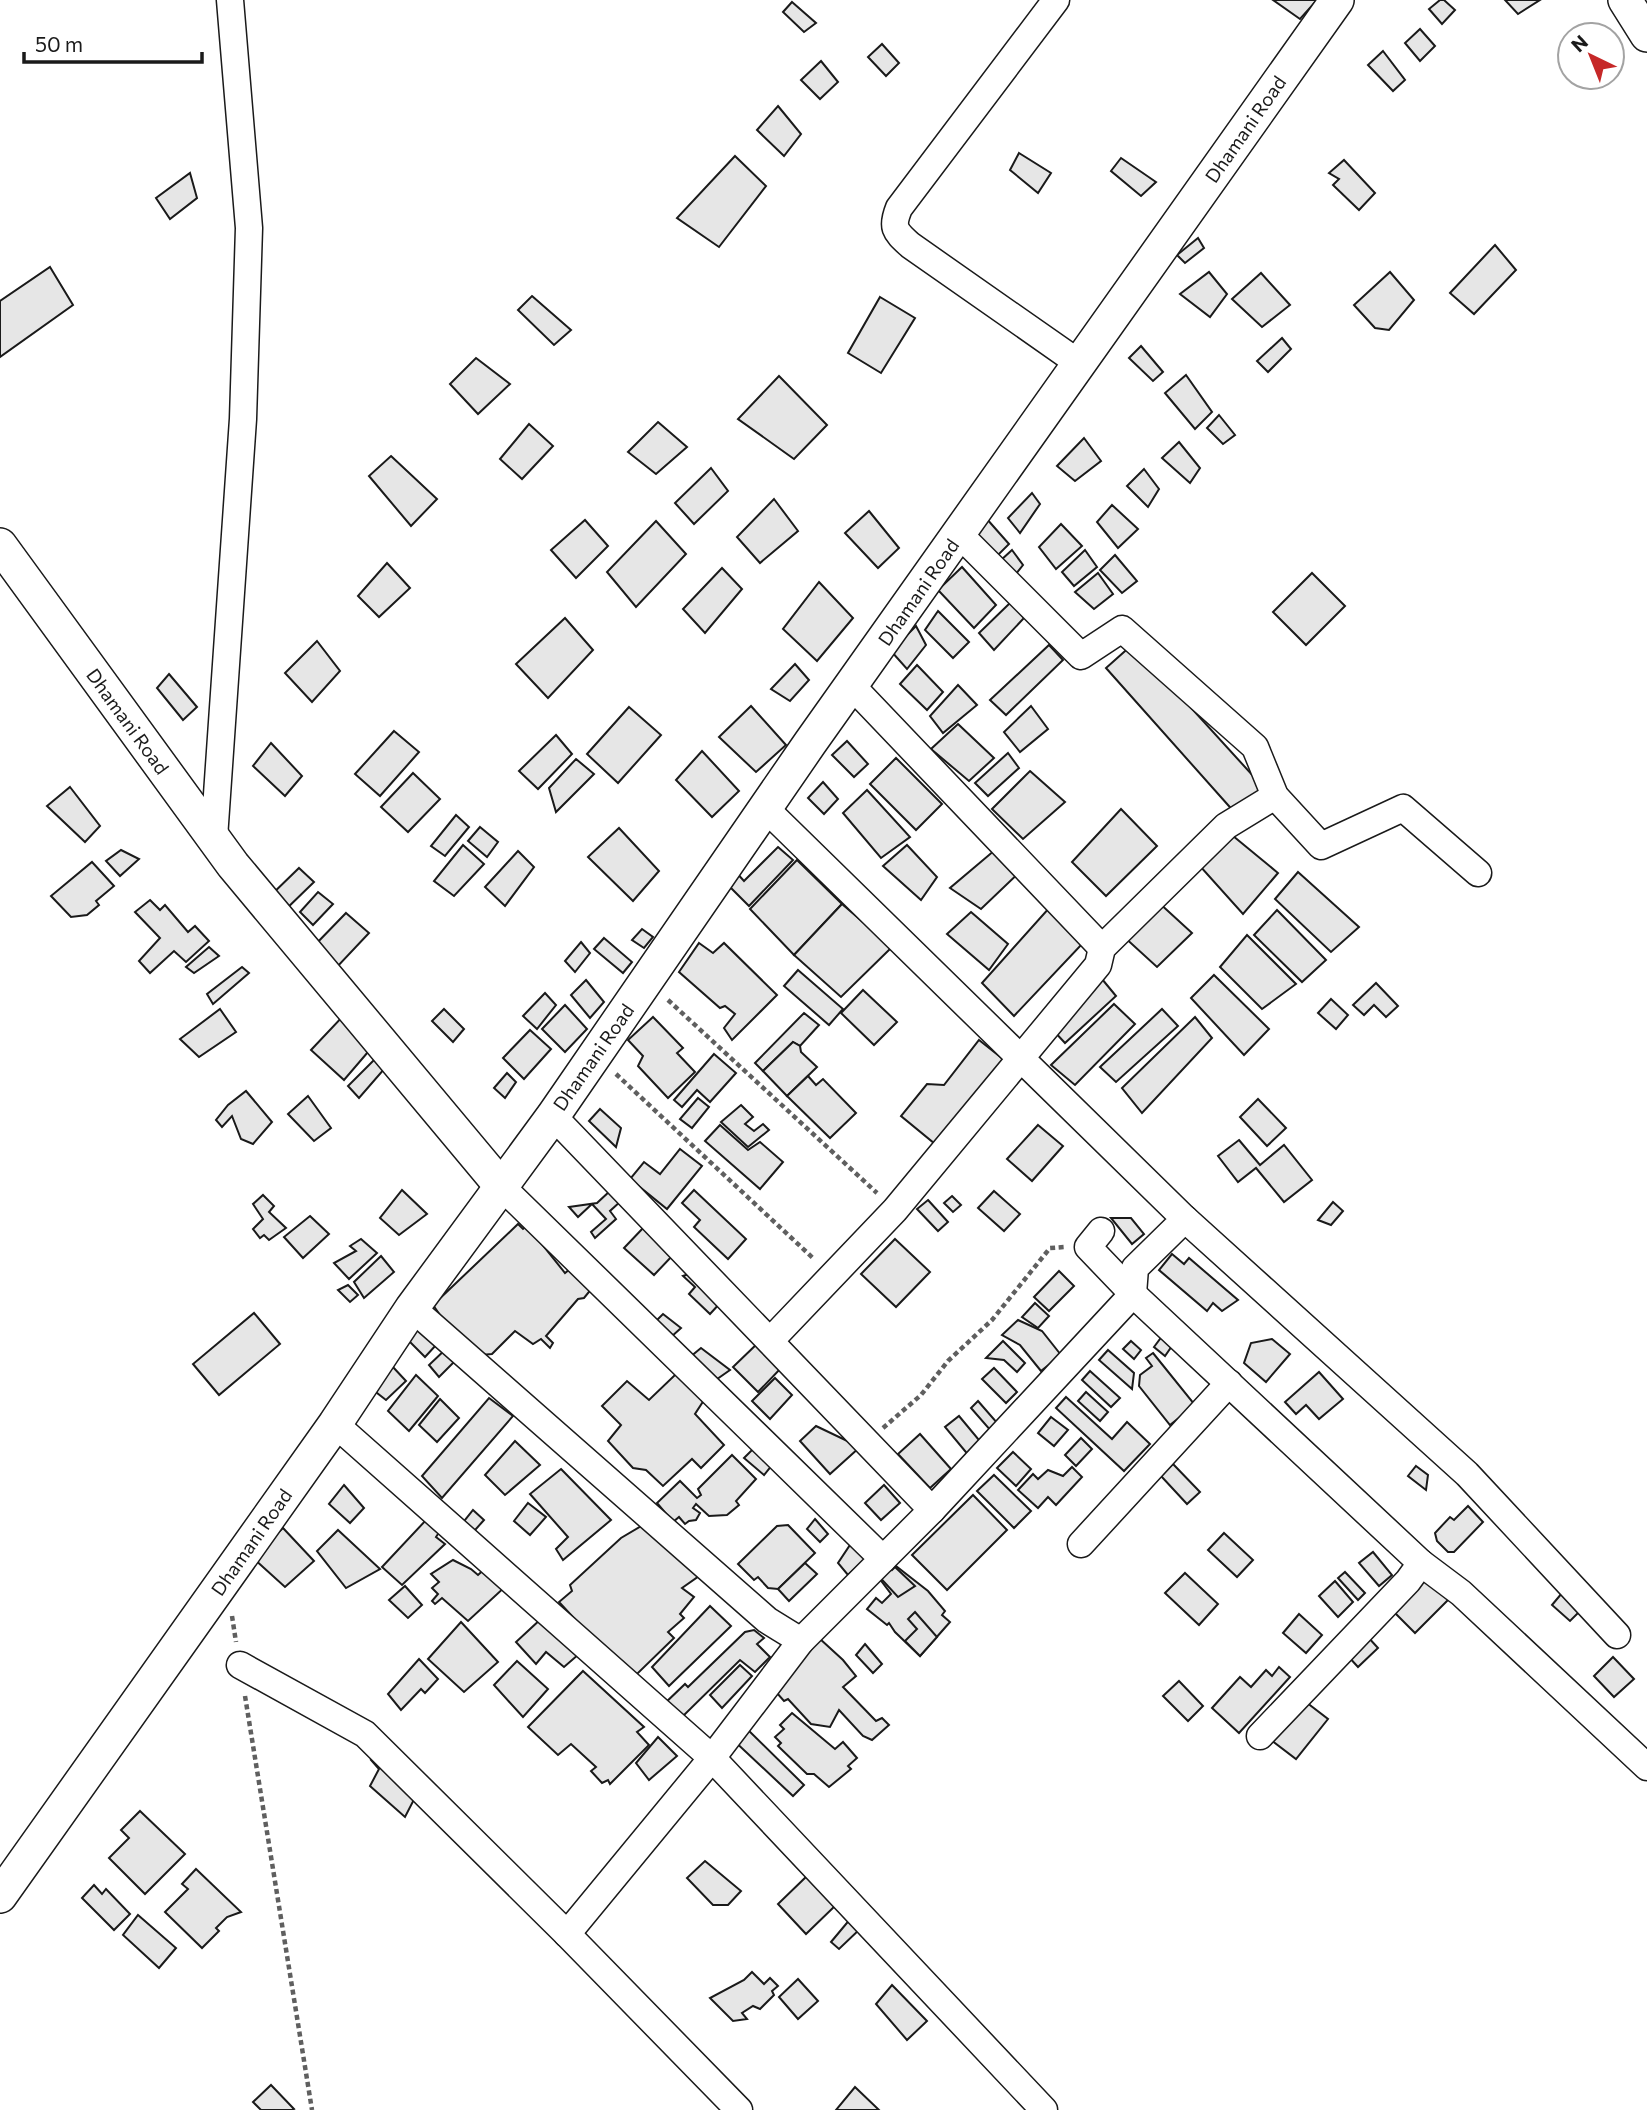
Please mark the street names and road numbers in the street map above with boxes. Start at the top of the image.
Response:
street label: Dhamani Road [1200,71,1290,187]
street label: Dhamani Road [873,534,963,650]
street label: Dhamani Road [82,664,174,778]
street label: Dhamani Road [548,999,638,1115]
street label: Dhamani Road [206,1484,296,1600]

